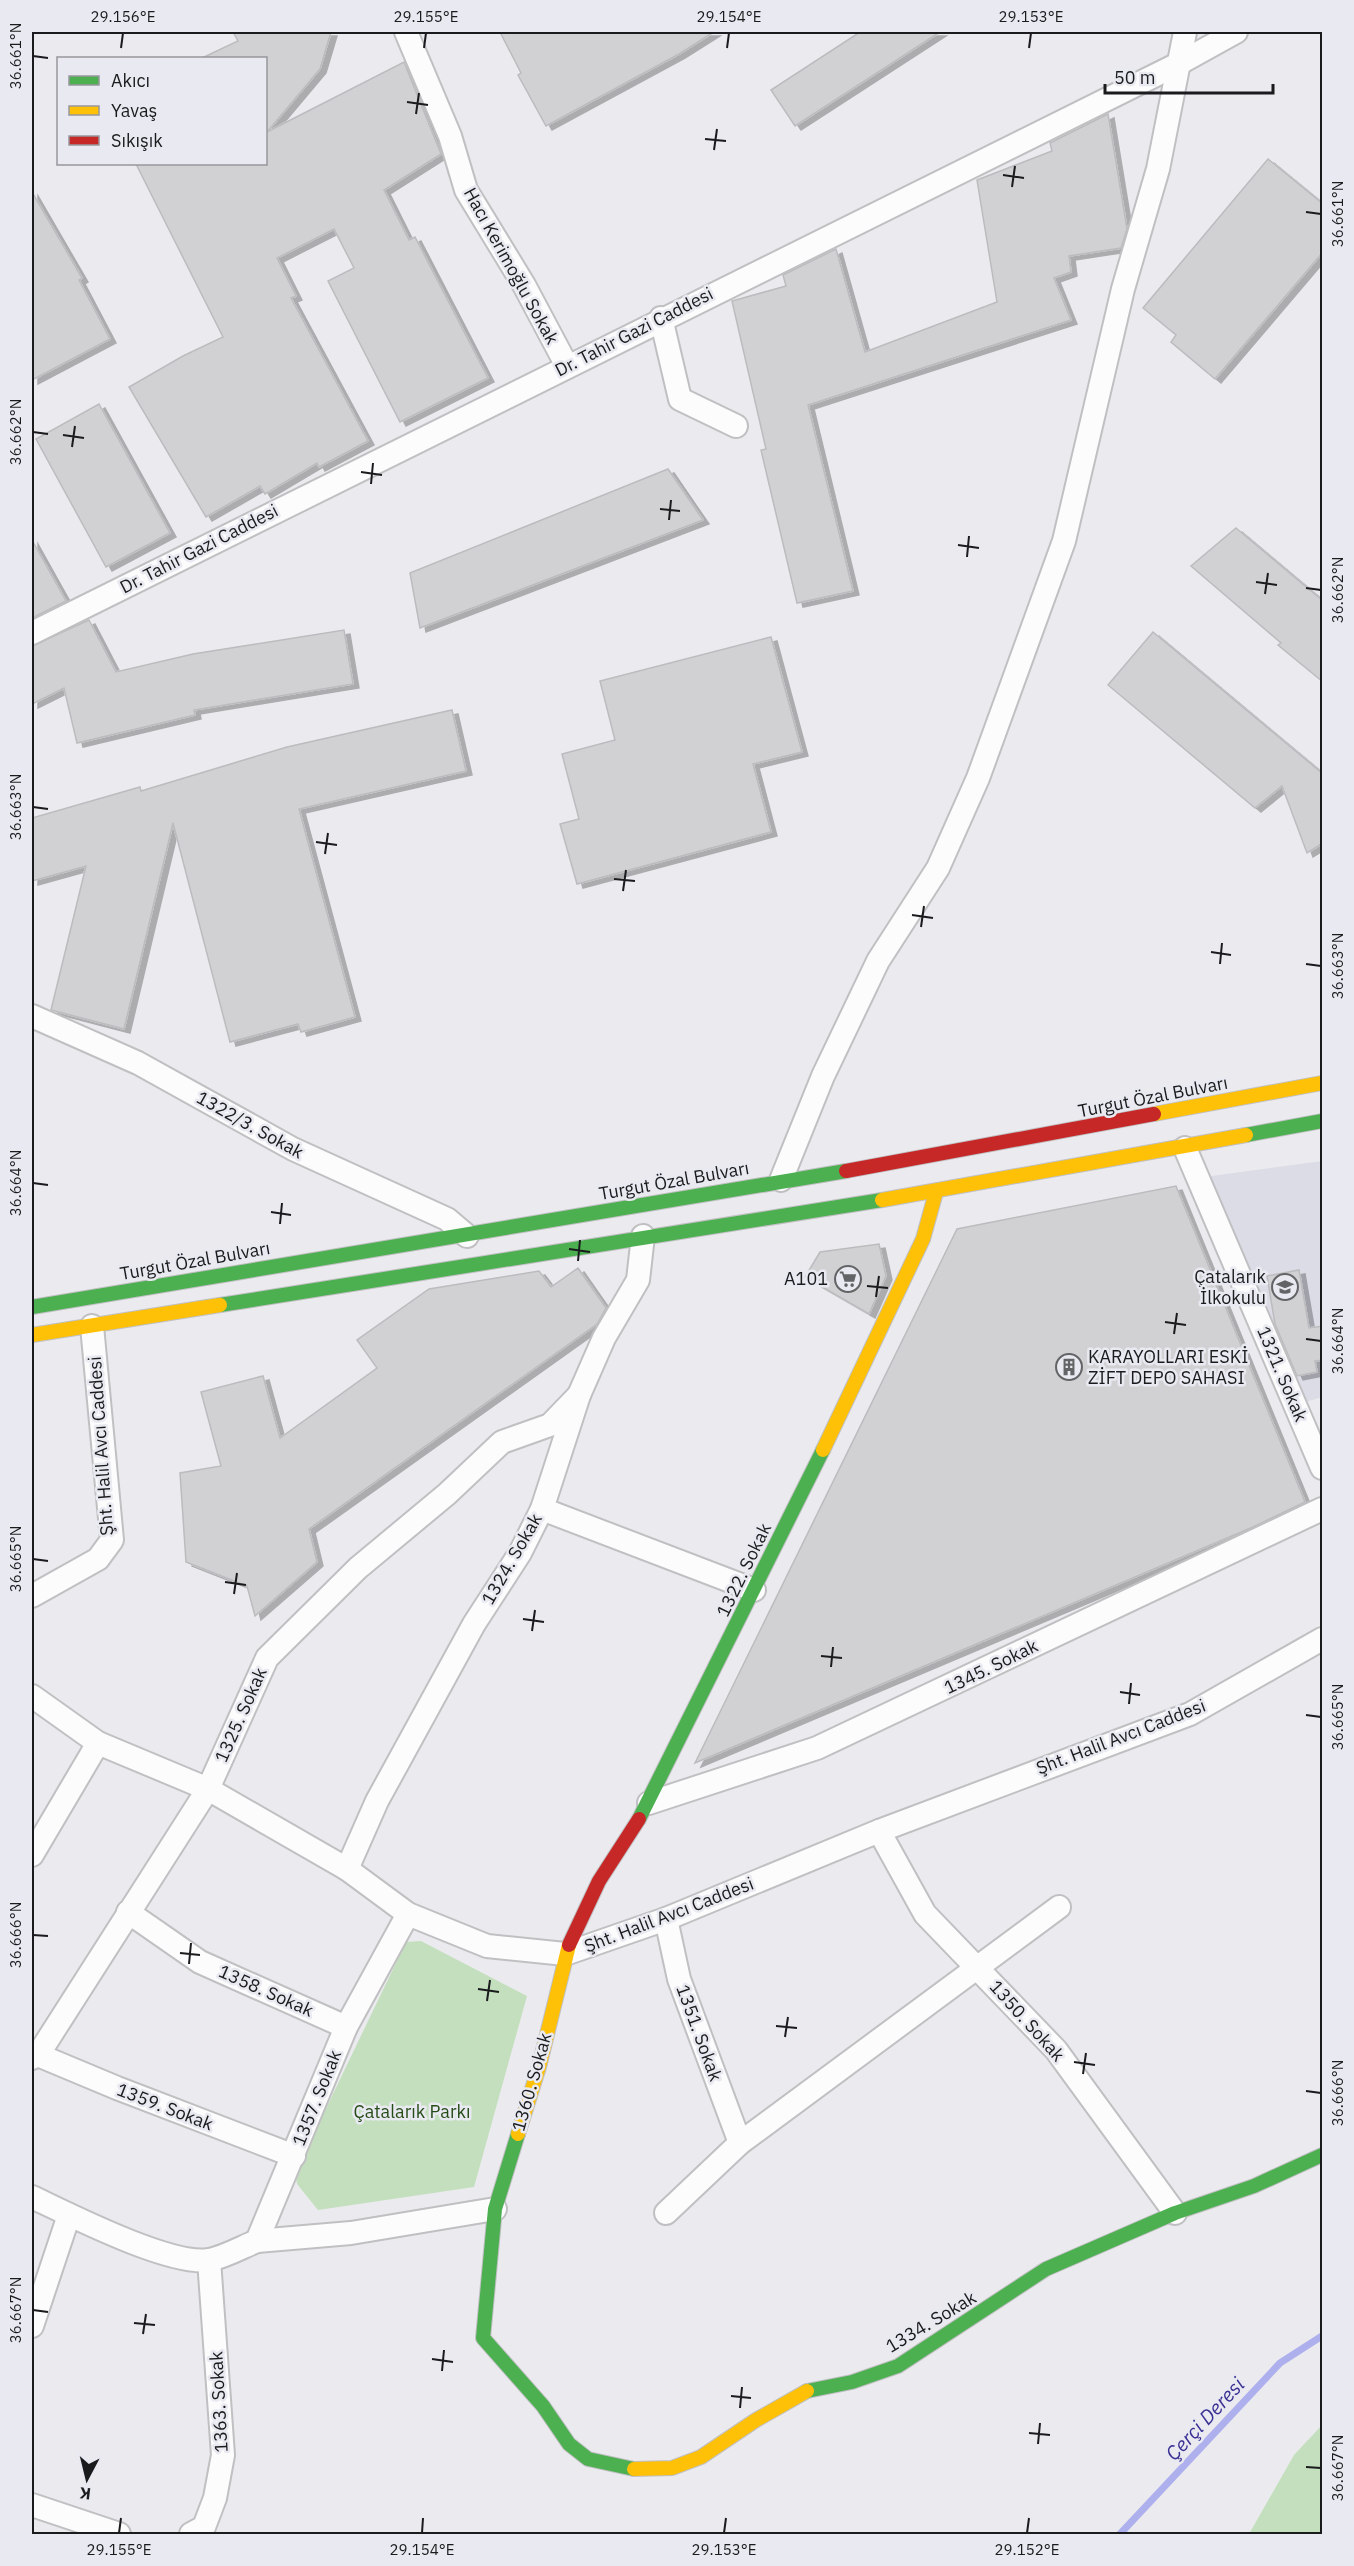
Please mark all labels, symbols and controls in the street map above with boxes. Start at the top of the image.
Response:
text: 29.156°E [91,7,155,26]
text: 29.155°E [394,7,458,26]
text: 29.154°E [697,7,761,26]
text: 29.153°E [999,7,1063,26]
text: 36.661°N [6,23,25,89]
legend [57,57,267,165]
scale bar [1105,57,1273,95]
text: 50 m [1114,66,1156,89]
text: Akıcı [111,69,150,92]
text: Yavaş [111,99,157,122]
text: Sıkışık [111,129,163,152]
text: 36.661°N [1328,181,1347,247]
street label: Hacı Kerimoğlu Sokak [459,183,564,349]
street label: Dr. Tahir Gazi Caddesi [551,282,717,381]
text: 36.662°N [6,399,25,465]
street label: Dr. Tahir Gazi Caddesi [116,499,282,598]
text: 36.662°N [1328,557,1347,623]
text: 36.663°N [6,774,25,840]
text: 36.663°N [1328,933,1347,999]
street label: Turgut Özal Bulvarı [1076,1071,1230,1122]
street label: 1322/3. Sokak [193,1086,308,1164]
text: 36.664°N [6,1150,25,1216]
street label: Turgut Özal Bulvarı [597,1156,751,1205]
street label: Turgut Özal Bulvarı [118,1236,272,1285]
supermarket icon: A101 [833,1264,863,1294]
place label: Çatalarık İlkokulu [1194,1265,1267,1309]
place label: A101 [784,1267,828,1290]
school or university icon: Çatalarık İlkokulu [1270,1272,1300,1302]
text: 36.664°N [1328,1308,1347,1374]
street label: 1321. Sokak [1252,1323,1313,1425]
place label: KARAYOLLARI ESKİ ZİFT DEPO SAHASI [1088,1345,1248,1389]
building icon: KARAYOLLARI ESKİ ZİFT DEPO SAHASI [1054,1352,1084,1382]
street label: Şht. Halil Avcı Caddesi [83,1356,118,1536]
street label: 1324. Sokak [476,1509,547,1608]
street label: 1322. Sokak [711,1519,776,1620]
text: 36.665°N [6,1526,25,1592]
street label: 1345. Sokak [940,1634,1042,1699]
street label: 1325. Sokak [209,1663,272,1766]
text: 36.665°N [1328,1684,1347,1750]
street label: Şht. Halil Avcı Caddesi [1033,1694,1209,1779]
street label: Şht. Halil Avcı Caddesi [581,1872,757,1957]
text: 36.666°N [6,1902,25,1968]
street label: 1358. Sokak [215,1959,318,2022]
street label: 1350. Sokak [985,1975,1070,2066]
street label: 1351. Sokak [671,1981,728,2085]
street label: 1360. Sokak [506,2029,557,2134]
street label: 1357. Sokak [287,2046,346,2149]
text: 36.666°N [1328,2060,1347,2126]
street label: 1359. Sokak [114,2078,217,2136]
park label: Çatalarık Parkı [354,2100,471,2123]
text: 36.667°N [6,2277,25,2343]
street label: 1334. Sokak [881,2285,981,2358]
street label: 1363. Sokak [204,2350,233,2453]
water label: Çerçi Deresi [1159,2371,1251,2466]
text: 36.667°N [1328,2435,1347,2501]
north arrow [57,2449,117,2509]
text: K [78,2483,92,2504]
text: 29.155°E [87,2540,151,2559]
text: 29.154°E [390,2540,454,2559]
text: 29.153°E [692,2540,756,2559]
text: 29.152°E [995,2540,1059,2559]

